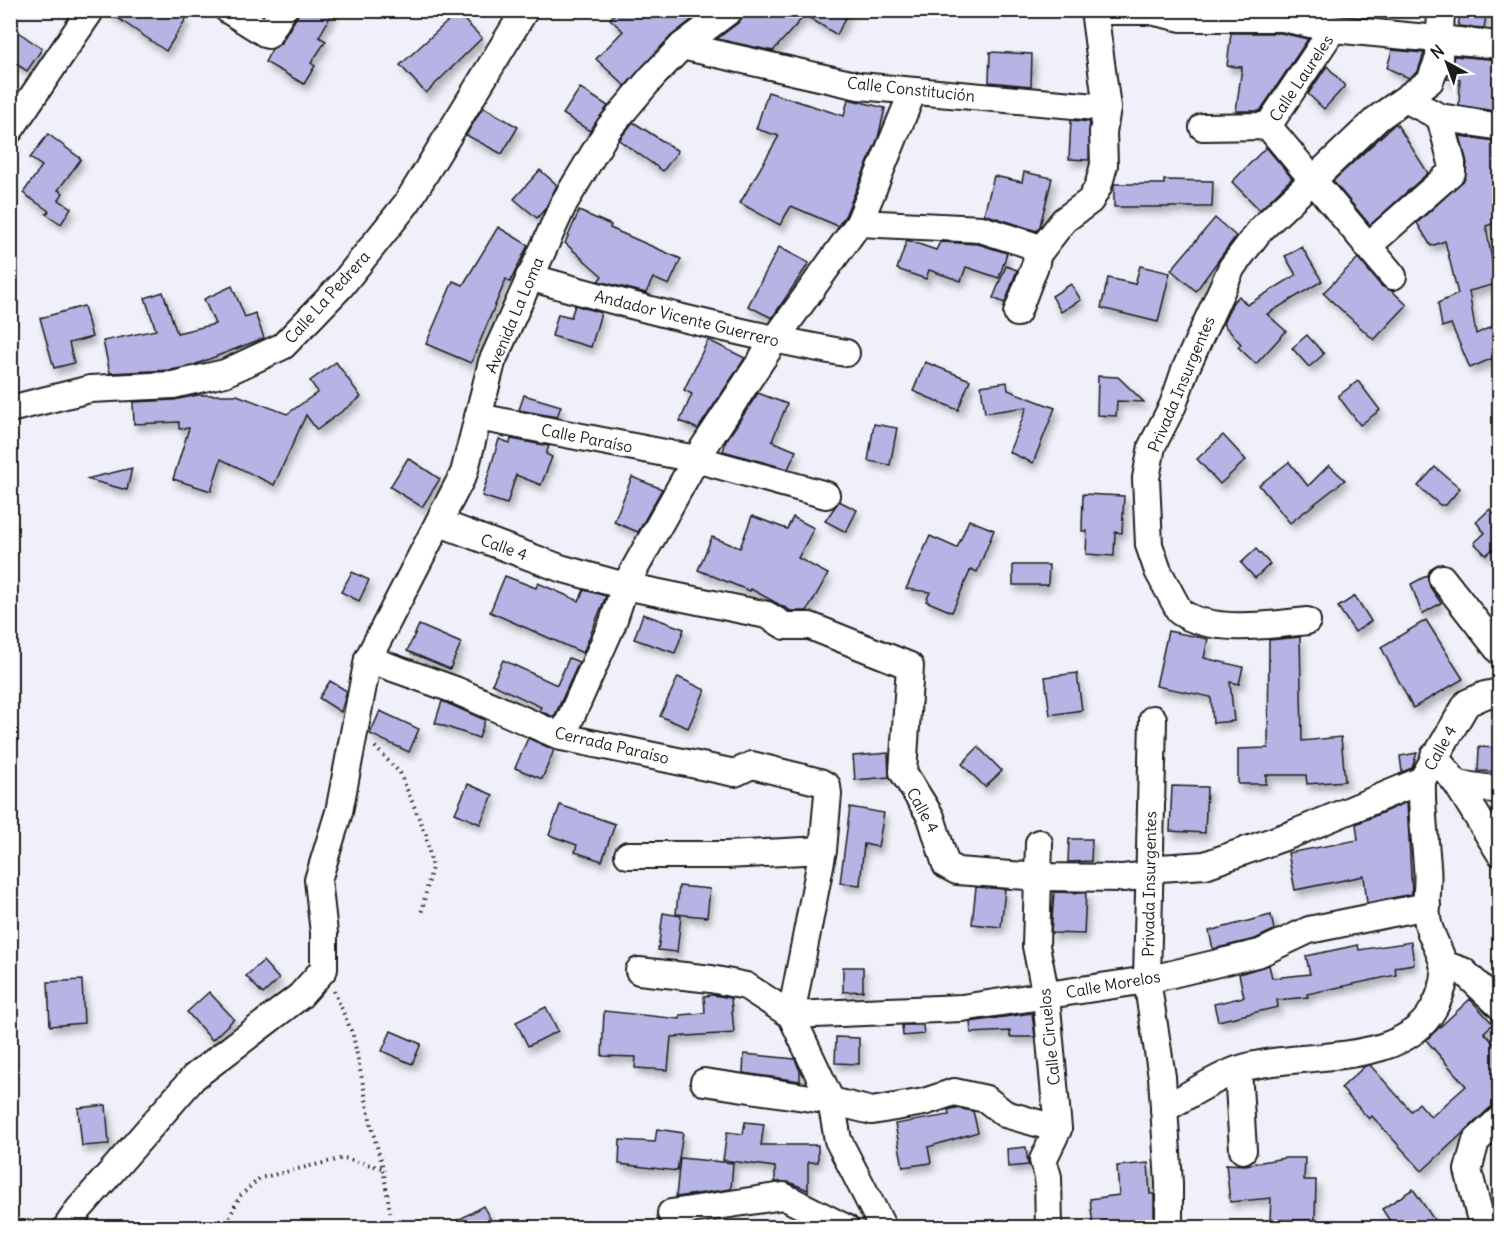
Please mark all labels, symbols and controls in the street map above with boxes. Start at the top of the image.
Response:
street label: Calle Laureles [1265,31,1337,125]
north arrow [1417,33,1477,93]
text: N [1426,41,1448,63]
street label: Calle Constitución [846,72,976,106]
street label: Calle La Pedrera [280,247,374,347]
street label: Avenida La Loma [481,254,547,376]
street label: Andador Vicente Guerrero [593,285,781,351]
street label: Privada Insurgentes [1143,313,1219,455]
street label: Calle Paraíso [540,419,634,457]
street label: Calle 4 [478,529,530,565]
street label: Cerrada Paraíso [553,722,671,768]
street label: Calle 4 [1420,722,1460,774]
street label: Calle 4 [903,784,943,836]
street label: Privada Insurgentes [1138,811,1160,957]
street label: Calle Morelos [1064,966,1162,1002]
street label: Calle Ciruelos [1034,987,1064,1087]

